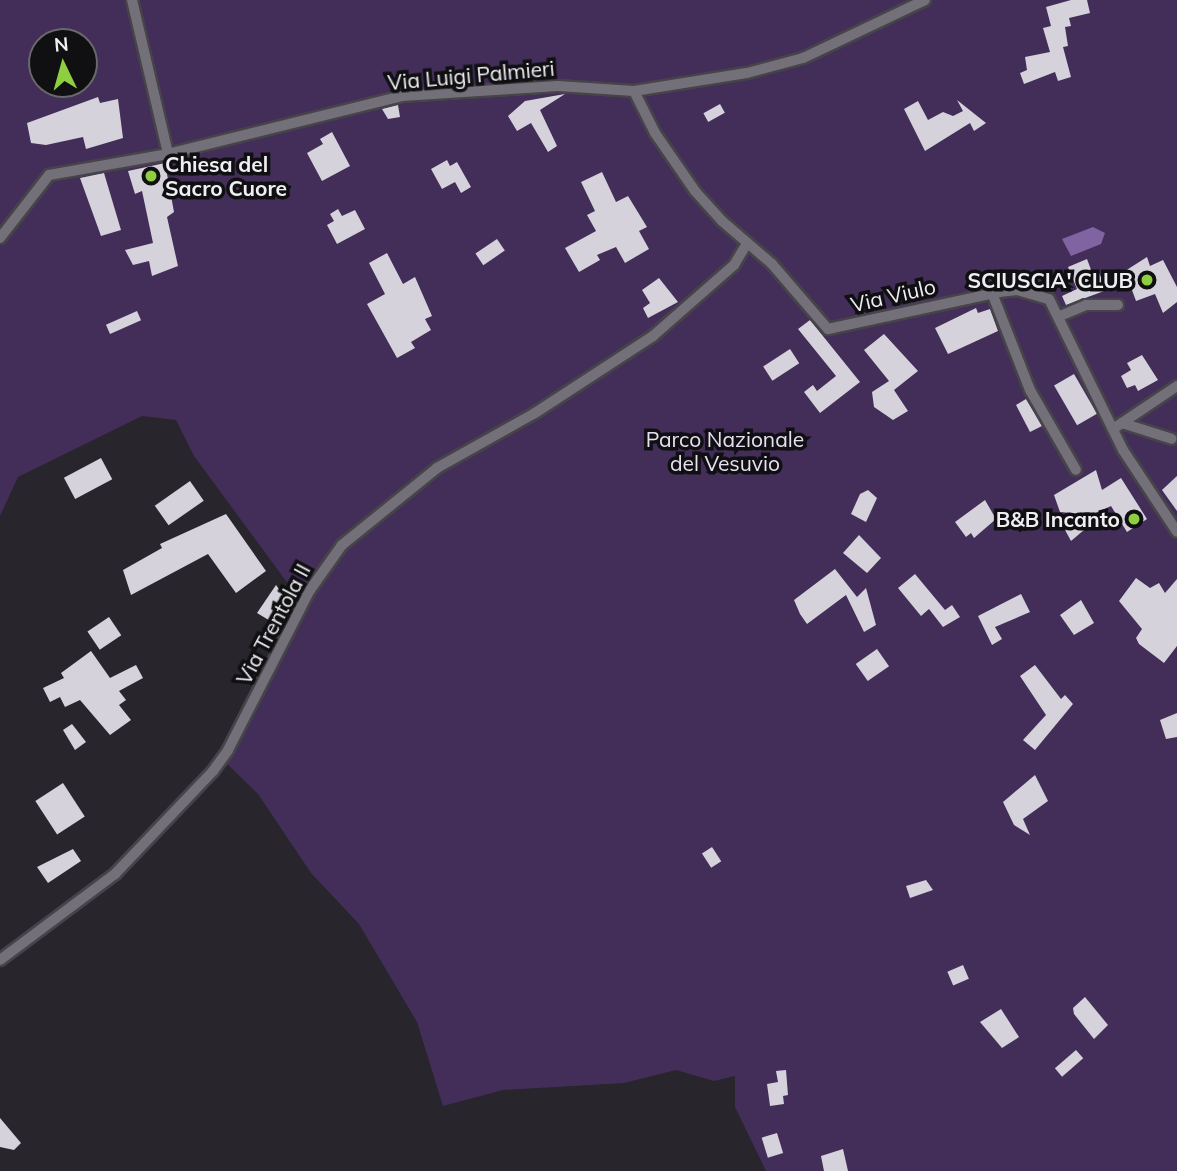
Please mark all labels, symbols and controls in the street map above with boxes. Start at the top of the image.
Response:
north arrow [28,28,98,98]
text: N [53,31,70,57]
street label: Via Luigi Palmieri [386,55,556,95]
place label: Chiesa del Sacro Cuore [165,151,287,201]
marker: Chiesa del Sacro Cuore [143,168,159,184]
place label: SCIUSCIA' CLUB [967,267,1133,293]
marker: SCIUSCIA' CLUB [1139,272,1155,288]
street label: Via Viulo [848,273,938,317]
park label: Parco Nazionale del Vesuvio [646,426,804,476]
place label: B&B Incanto [996,506,1120,532]
marker: B&B Incanto [1126,511,1142,527]
street label: Via Trentola II [231,559,315,689]

